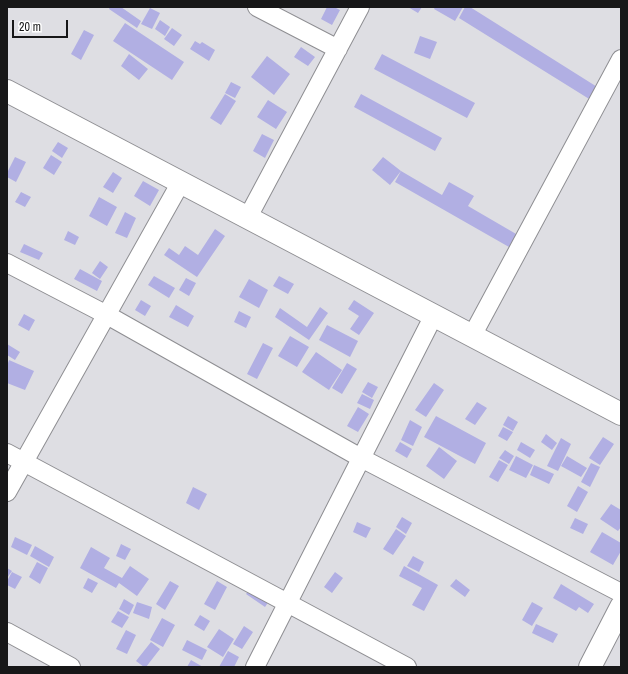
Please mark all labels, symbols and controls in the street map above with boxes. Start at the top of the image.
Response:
scale bar [14,12,70,38]
text: 20 m [19,19,41,35]

